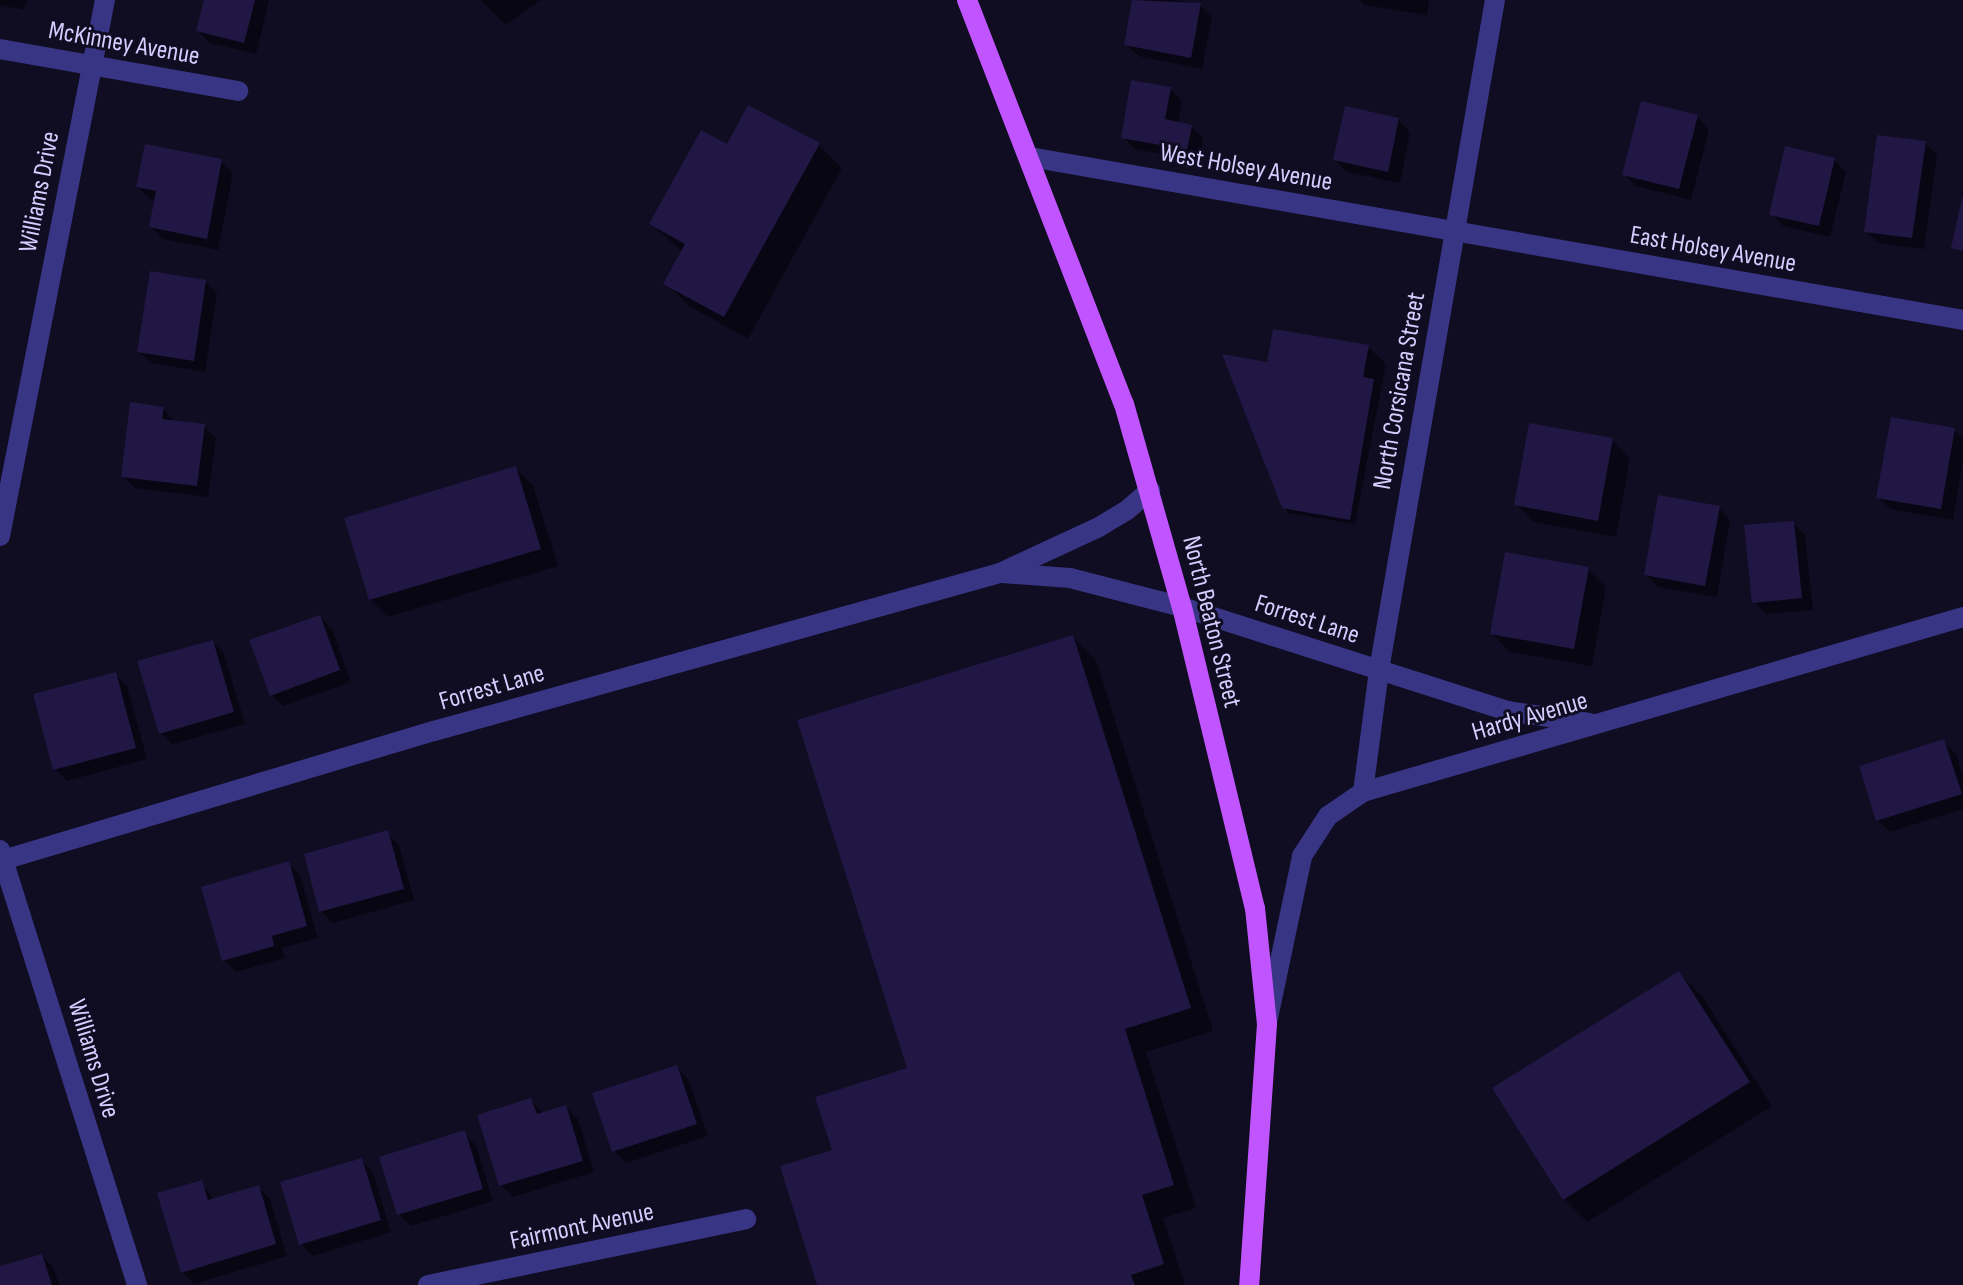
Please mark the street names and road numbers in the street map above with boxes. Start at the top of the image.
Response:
street label: McKinney Avenue [46,15,202,73]
street label: Williams Drive [13,129,67,255]
street label: West Holsey Avenue [1157,137,1335,199]
street label: East Holsey Avenue [1628,220,1798,280]
street label: North Corsicana Street [1367,290,1433,492]
street label: North Beaton Street [1175,533,1247,711]
street label: Forrest Lane [1251,589,1363,651]
street label: Forrest Lane [436,658,548,718]
street label: Hardy Avenue [1469,686,1591,748]
street label: Williams Drive [60,996,126,1122]
street label: Fairmont Avenue [507,1197,657,1257]

